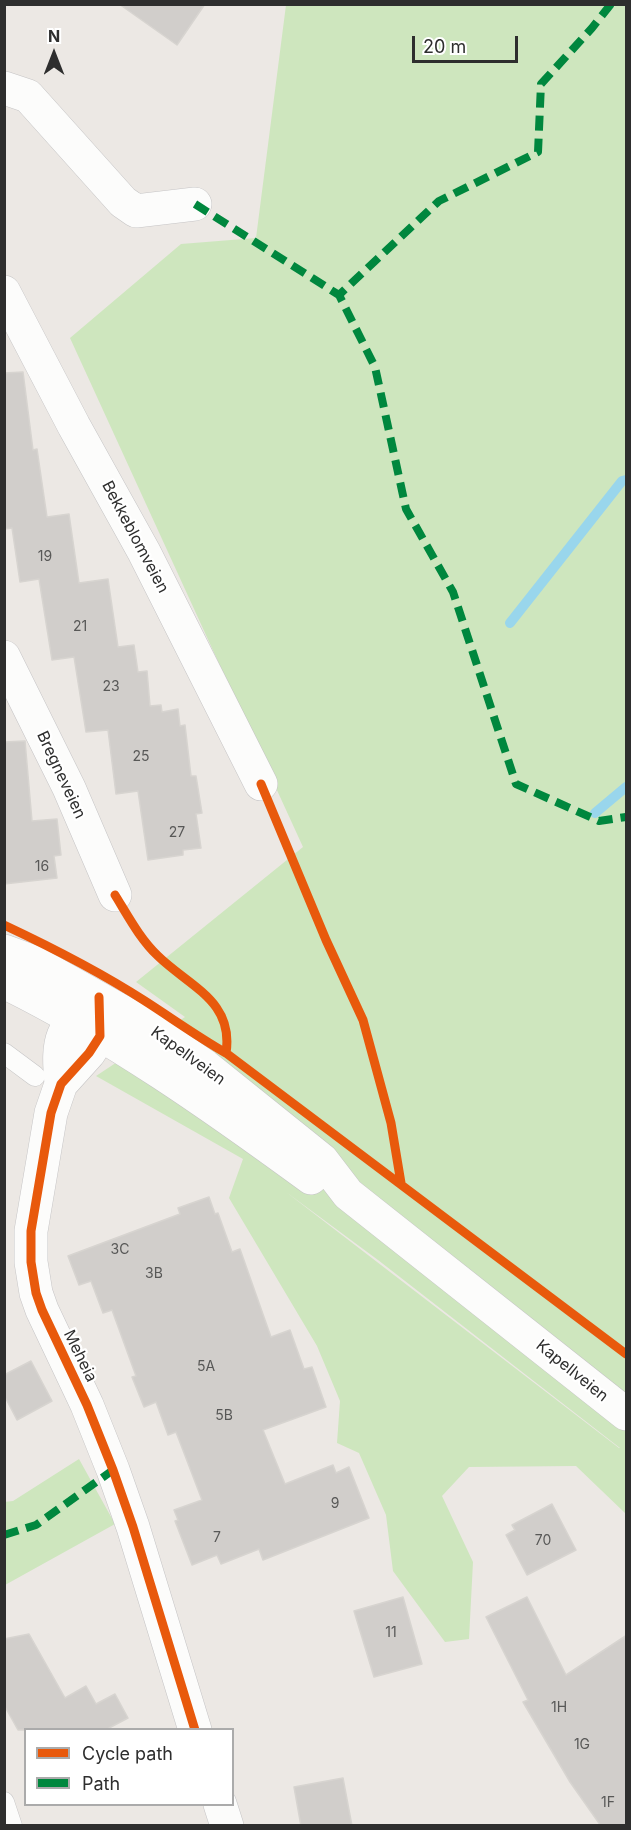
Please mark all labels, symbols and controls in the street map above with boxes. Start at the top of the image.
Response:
north arrow [24,24,84,84]
scale bar [415,24,522,62]
text: N [48,26,60,46]
text: 20 m [423,36,466,57]
street label: Bekkeblomveien [97,478,173,596]
house number: 19 [38,549,52,565]
house number: 21 [73,619,87,635]
house number: 23 [102,679,120,695]
street label: Bregneveien [32,728,90,822]
house number: 25 [132,749,150,765]
house number: 27 [169,825,185,841]
house number: 16 [35,859,49,875]
street label: Kapellveien [147,1023,229,1089]
house number: 3C [111,1242,129,1258]
house number: 3B [145,1266,163,1282]
street label: Meheia [59,1327,101,1385]
street label: Kapellveien [532,1336,612,1406]
house number: 5A [197,1359,215,1375]
house number: 5B [215,1408,233,1424]
house number: 9 [331,1496,339,1512]
house number: 7 [213,1530,221,1546]
house number: 70 [535,1533,551,1549]
house number: 11 [385,1625,397,1641]
house number: 1H [551,1700,567,1716]
legend [24,1728,234,1806]
house number: 1G [574,1737,590,1753]
text: Cycle path [82,1743,173,1764]
text: Path [82,1773,120,1794]
house number: 1F [601,1795,615,1811]

